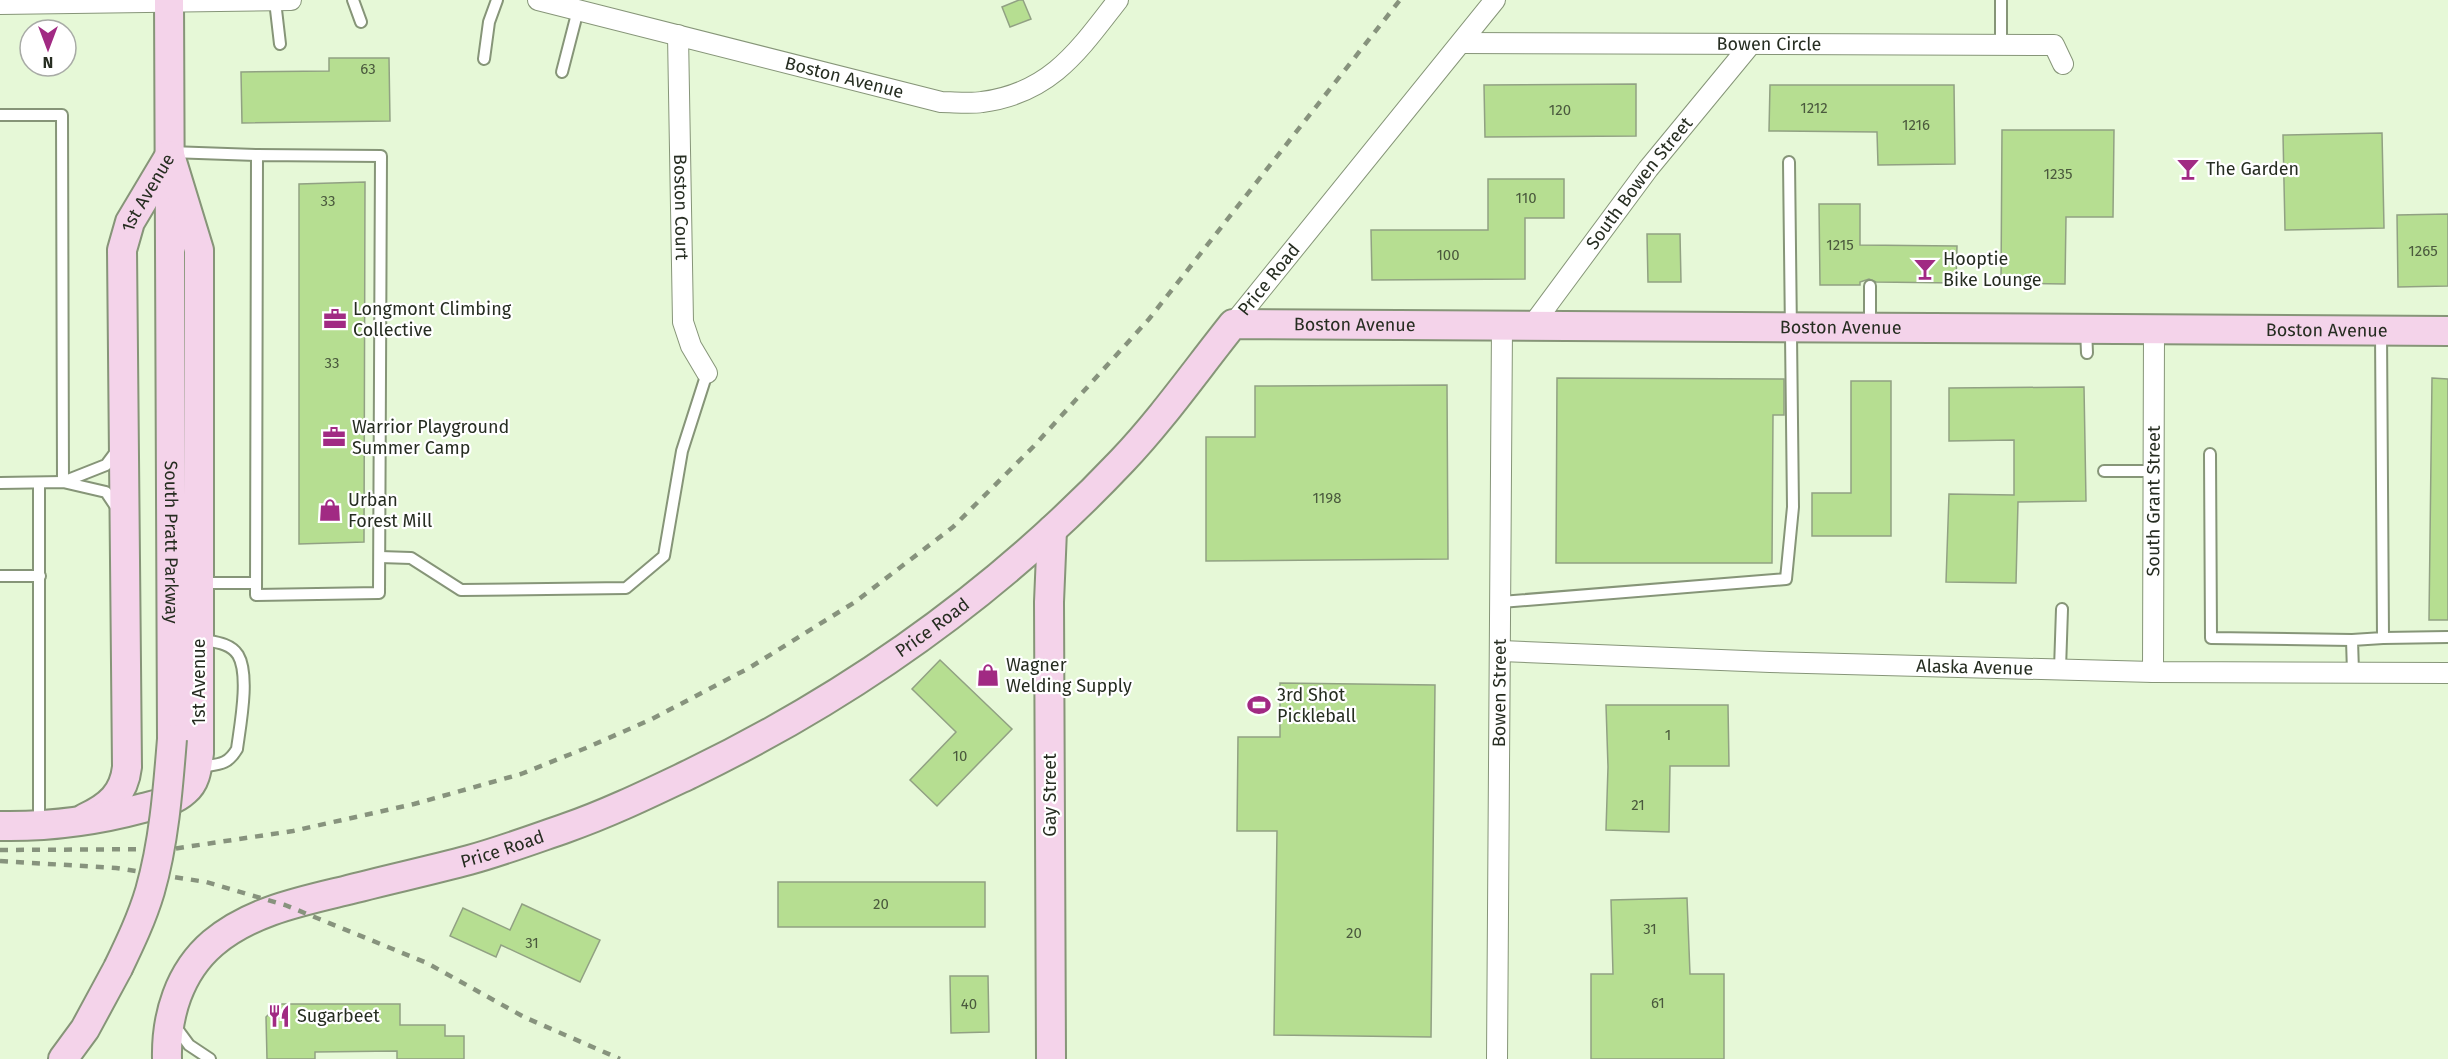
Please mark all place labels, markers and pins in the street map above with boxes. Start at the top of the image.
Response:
bar icon: The Garden [2175,156,2201,182]
place label: The Garden [2206,158,2299,180]
place label: Hooptie Bike Lounge [1943,248,2042,291]
bar icon: Hooptie Bike Lounge [1912,256,1938,282]
place label: Longmont Climbing Collective [353,298,512,341]
office icon: Longmont Climbing Collective [322,306,348,332]
place label: Warrior Playground Summer Camp [352,416,509,459]
office icon: Warrior Playground Summer Camp [321,424,347,450]
place label: Urban Forest Mill [348,489,432,532]
shop icon: Urban Forest Mill [317,497,343,523]
place label: Wagner Welding Supply [1006,654,1132,697]
shop icon: Wagner Welding Supply [975,662,1001,688]
place label: 3rd Shot Pickleball [1277,684,1356,727]
sports icon: 3rd Shot Pickleball [1246,692,1272,718]
restaurant icon: Sugarbeet [266,1003,292,1029]
place label: Sugarbeet [297,1005,380,1027]

